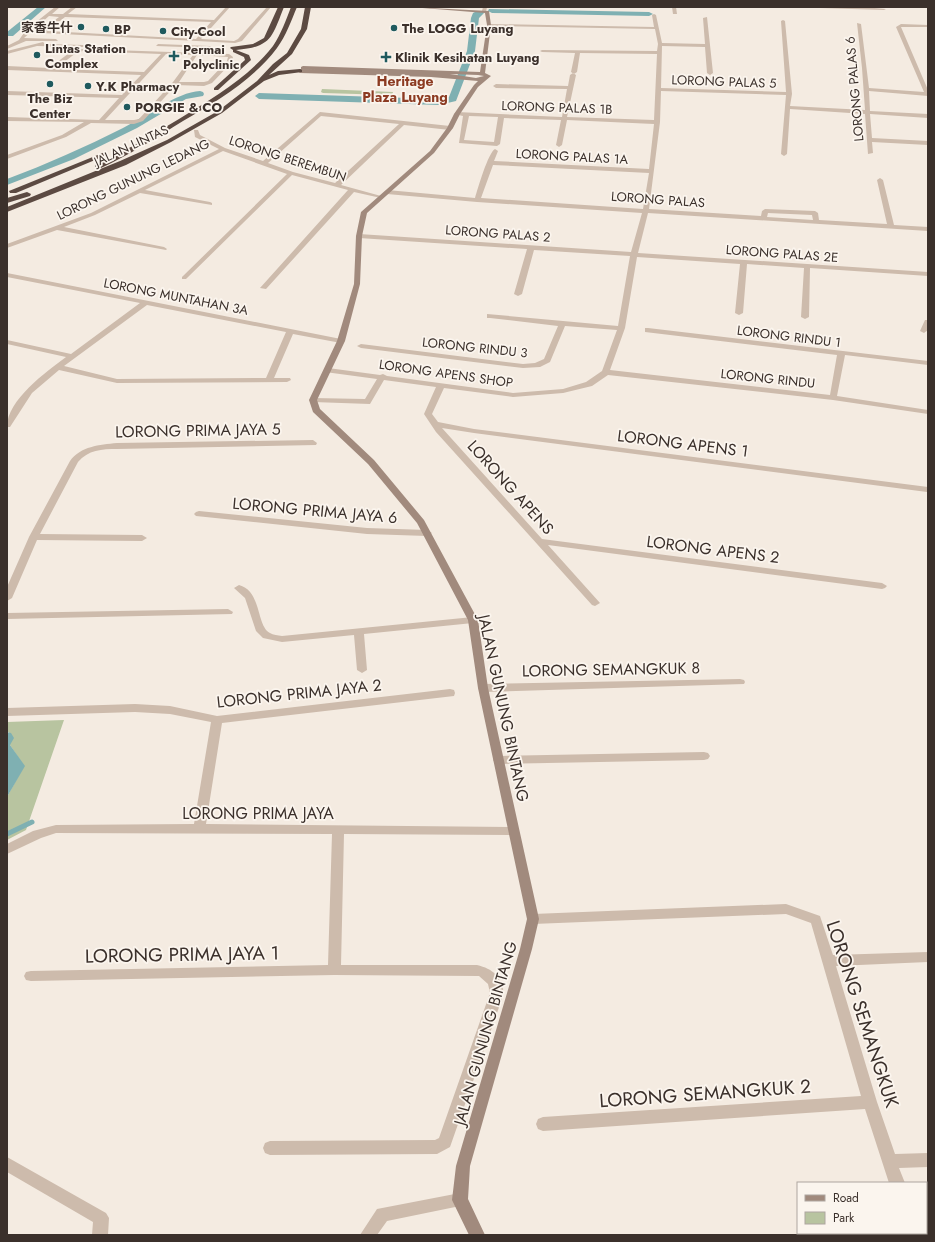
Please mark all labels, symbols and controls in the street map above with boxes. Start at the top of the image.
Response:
place label: 家香牛什 [21,18,73,37]
place label: The LOGG Luyang [402,19,514,38]
place label: BP [114,20,131,39]
marker: 家香牛什 [76,22,86,32]
place label: City-Cool [171,22,225,41]
marker: The LOGG Luyang [389,23,399,33]
marker: BP [101,24,111,34]
marker: City-Cool [158,26,168,36]
street label: LORONG PALAS 6 [840,36,869,142]
place label: Lintas Station Complex [45,39,126,73]
place label: Permai Polyclinic [183,40,239,74]
place label: Klinik Kesihatan Luyang [395,48,540,67]
marker: Lintas Station Complex [32,50,42,60]
marker: Permai Polyclinic [168,50,180,62]
marker: Klinik Kesihatan Luyang [380,51,392,63]
street label: LORONG PALAS 5 [671,70,777,93]
district label: Heritage Plaza Luyang [362,71,448,107]
place label: Y.K Pharmacy [95,77,179,96]
marker: The Biz Center [45,79,55,89]
marker: Y.K Pharmacy [83,81,93,91]
place label: The Biz Center [27,89,73,123]
street label: LORONG PALAS 1B [501,96,613,119]
place label: PORGIE & CO [135,98,222,117]
marker: PORGIE & CO [122,102,132,112]
street label: JALAN LINTAS [89,120,172,172]
street label: LORONG BEREMBUN [227,131,349,186]
street label: LORONG GUNUNG LEDANG [54,134,213,225]
street label: LORONG PALAS 1A [515,144,629,169]
street label: LORONG PALAS [610,187,706,212]
street label: LORONG PALAS 2 [445,220,551,247]
street label: LORONG PALAS 2E [725,240,839,267]
street label: LORONG MUNTAHAN 3A [102,273,250,320]
street label: LORONG RINDU 1 [736,321,842,352]
street label: LORONG RINDU 3 [421,333,529,362]
street label: LORONG APENS SHOP [378,355,514,392]
street label: LORONG RINDU [720,364,816,393]
street label: LORONG PRIMA JAYA 5 [115,418,281,443]
street label: LORONG APENS 1 [616,424,750,463]
street label: LORONG APENS [462,435,559,540]
street label: LORONG PRIMA JAYA 6 [231,492,399,529]
street label: LORONG APENS 2 [645,530,781,569]
street label: JALAN GUNUNG BINTANG [472,610,535,804]
street label: LORONG SEMANGKUK 8 [522,656,700,683]
street label: LORONG PRIMA JAYA 2 [215,673,383,714]
street label: LORONG PRIMA JAYA [182,802,334,825]
street label: LORONG SEMANGKUK [819,917,906,1111]
street label: JALAN GUNUNG BINTANG [448,938,523,1130]
street label: LORONG PRIMA JAYA 1 [85,939,279,970]
street label: LORONG SEMANGKUK 2 [598,1073,812,1114]
legend [797,1182,927,1234]
text: Road [833,1189,859,1207]
text: Park [833,1209,855,1227]

